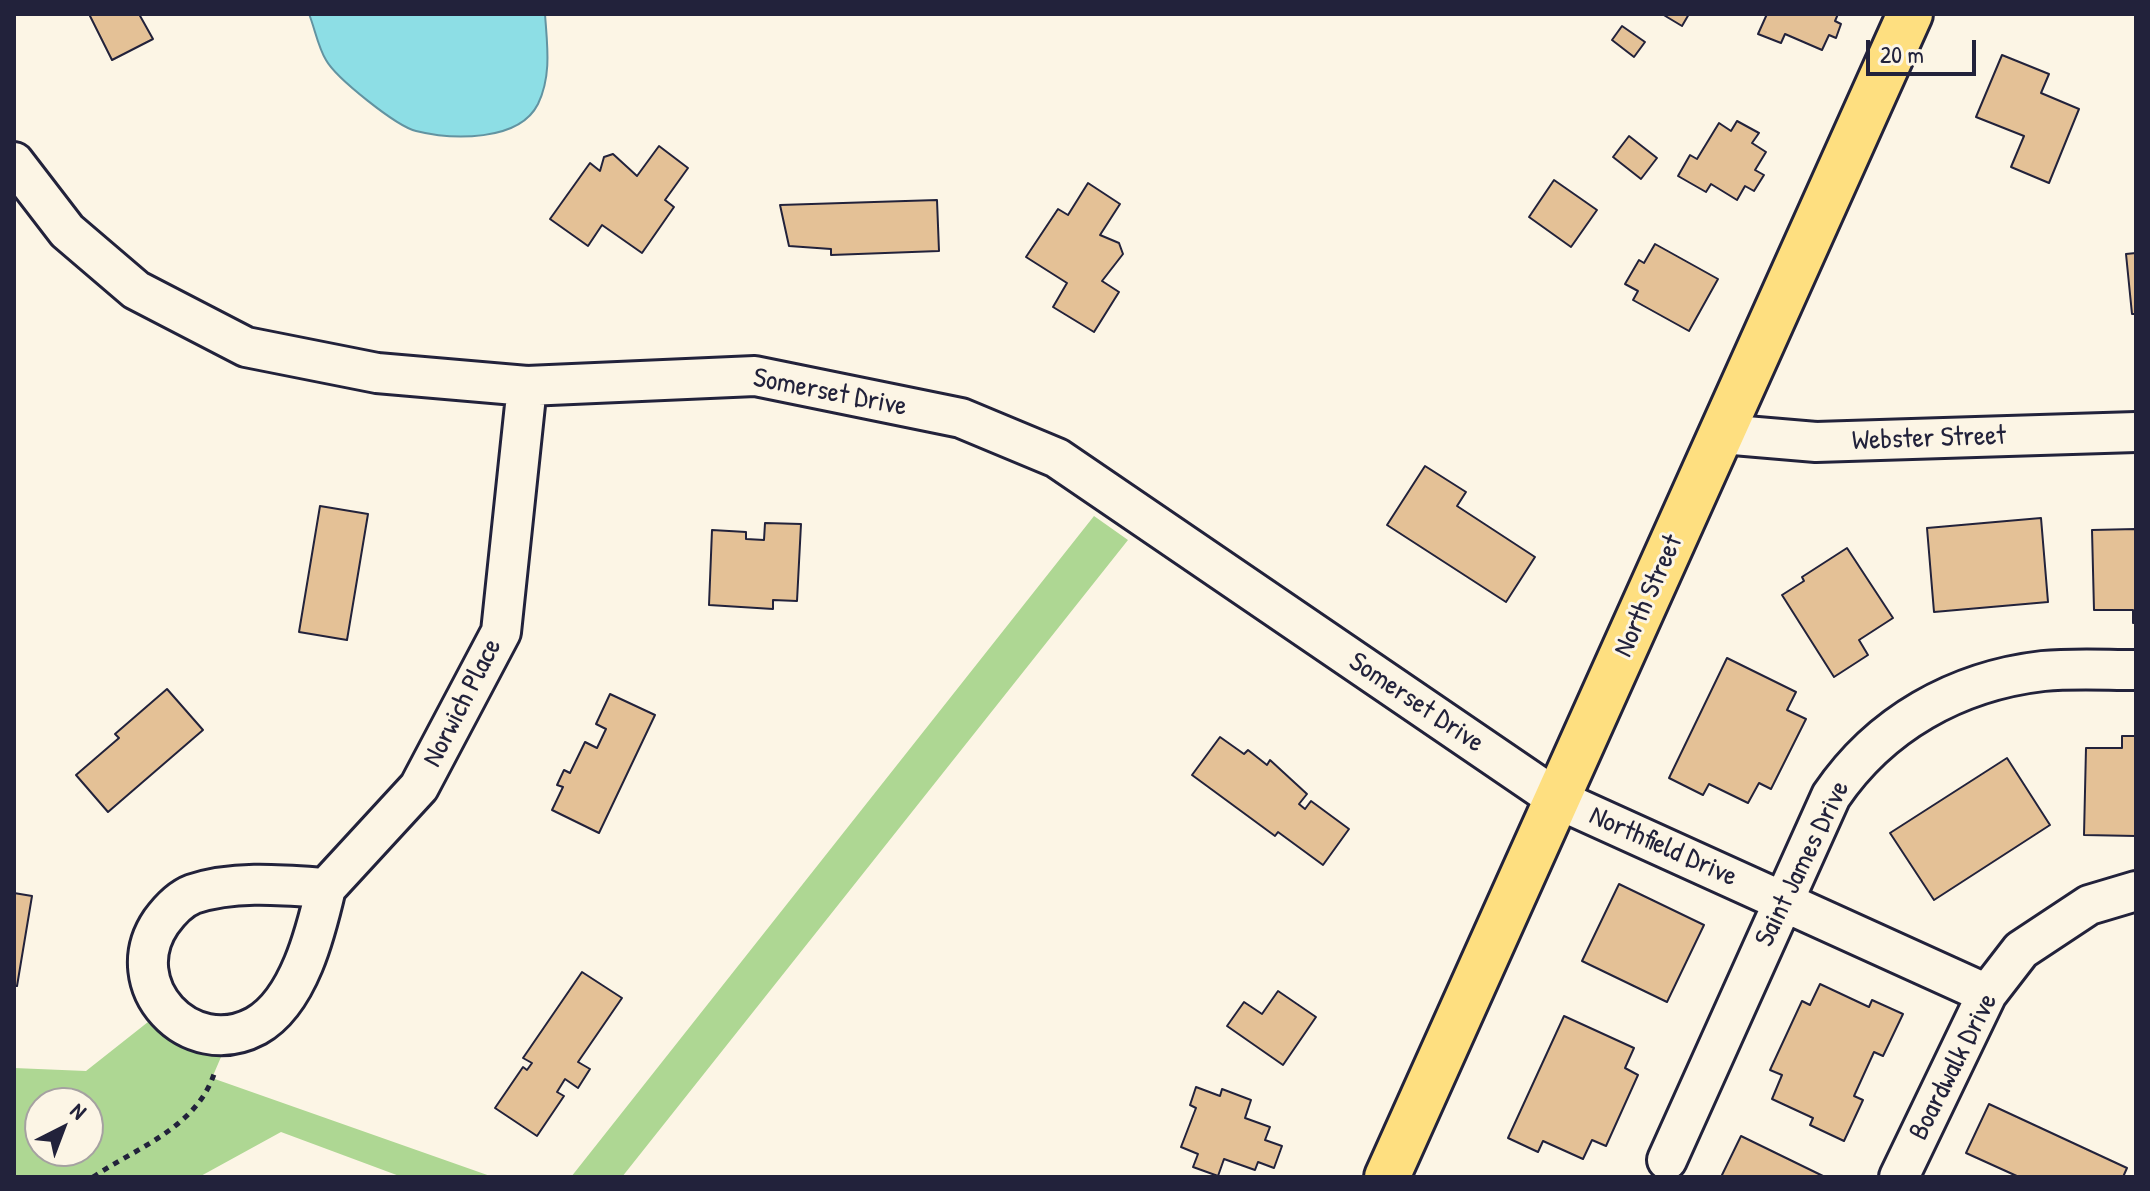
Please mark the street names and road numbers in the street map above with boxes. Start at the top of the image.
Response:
street label: Somerset Drive [750,362,910,424]
street label: Webster Street [1852,420,2006,458]
street label: North Street [1607,530,1691,662]
street label: Norwich Place [416,633,510,773]
street label: Somerset Drive [1342,646,1490,760]
street label: Saint James Drive [1748,776,1858,952]
street label: Northfield Drive [1584,799,1742,895]
street label: Boardwalk Drive [1903,988,2005,1146]

